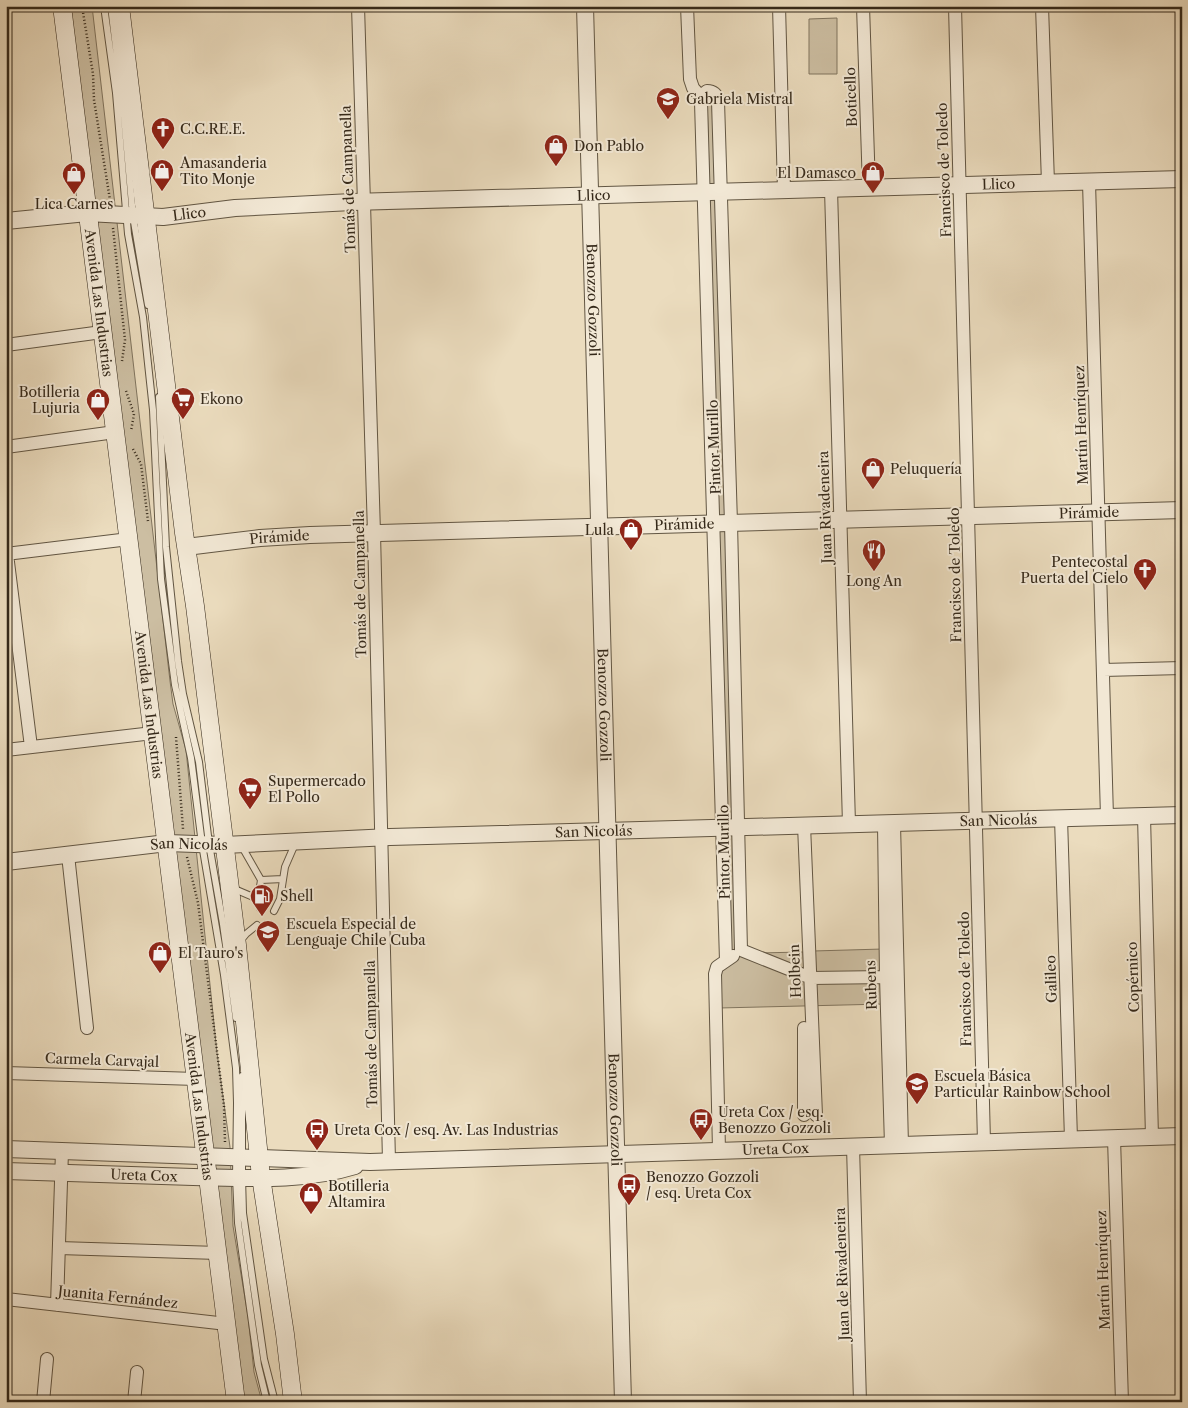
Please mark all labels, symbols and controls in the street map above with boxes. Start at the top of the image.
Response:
street label: Boticello [841,67,861,127]
school or university icon: Gabriela Mistral [655,86,681,120]
place label: Gabriela Mistral [686,90,793,108]
street label: Francisco de Toledo [933,102,955,238]
street label: Tomás de Campanella [336,104,360,253]
church icon: C.C.RE.E. [150,116,176,150]
place label: C.C.RE.E. [180,120,245,138]
shop icon: Don Pablo [543,133,569,167]
place label: Don Pablo [574,137,644,155]
place label: Amasanderia Tito Monje [179,154,268,188]
shop icon: Amasanderia Tito Monje [149,158,175,192]
shop icon: El Damasco [860,160,886,194]
shop icon: Lica Carnes [61,161,87,195]
place label: El Damasco [777,164,856,182]
street label: Llico [982,175,1016,194]
street label: Llico [577,186,611,205]
place label: Lica Carnes [35,195,113,213]
street label: Llico [172,203,207,225]
street label: Avenida Las Industrias [81,227,117,378]
street label: Benozzo Gozzoli [582,243,604,357]
street label: Martín Henríquez [1070,365,1092,485]
place label: Botilleria Lujuria [19,383,81,417]
supermarket icon: Ekono [170,386,196,420]
shop icon: Botilleria Lujuria [85,387,111,421]
place label: Ekono [200,390,243,408]
street label: Pintor Murillo [703,399,725,495]
street label: Juan Rivadeneira [814,450,836,566]
shop icon: Peluquería [860,456,886,490]
place label: Peluquería [890,460,963,478]
street label: Pirámide [1059,503,1120,523]
street label: Francisco de Toledo [945,507,965,643]
street label: Tomás de Campanella [350,509,370,658]
street label: Pirámide [654,514,715,534]
shop icon: Lula [618,517,644,551]
place label: Lula [585,521,615,539]
street label: Pirámide [248,526,310,548]
restaurant icon: Long An [861,538,887,572]
place label: Pentecostal Puerta del Cielo [1021,553,1128,587]
church icon: Pentecostal Puerta del Cielo [1132,557,1158,591]
place label: Long An [846,572,902,590]
street label: Avenida Las Industrias [131,628,167,780]
street label: Benozzo Gozzoli [593,648,615,762]
place label: Supermercado El Pollo [268,772,366,806]
supermarket icon: Supermercado El Pollo [237,776,263,810]
street label: Pintor Murillo [714,804,734,900]
street label: San Nicolás [959,810,1037,830]
street label: San Nicolás [555,821,633,841]
street label: San Nicolás [149,834,228,854]
fuel station icon: Shell [249,883,275,917]
place label: Shell [280,887,313,905]
street label: Francisco de Toledo [955,911,975,1047]
place label: Escuela Especial de Lenguaje Chile Cuba [286,915,426,949]
school or university icon: Escuela Especial de Lenguaje Chile Cuba [255,919,281,953]
shop icon: El Tauro's [147,940,173,974]
street label: Copérnico [1123,941,1143,1013]
place label: El Tauro's [178,944,243,962]
street label: Holbein [785,944,805,998]
street label: Galileo [1041,955,1061,1003]
street label: Tomás de Campanella [361,959,381,1108]
street label: Rubens [861,960,881,1010]
street label: Avenida Las Industrias [181,1030,217,1182]
street label: Carmela Carvajal [45,1049,159,1071]
street label: Benozzo Gozzoli [605,1053,626,1166]
place label: Escuela Básica Particular Rainbow School [934,1067,1110,1101]
school or university icon: Escuela Básica Particular Rainbow School [904,1071,930,1105]
place label: Ureta Cox / esq. Benozzo Gozzoli [718,1103,831,1137]
bus stop icon: Ureta Cox / esq. Benozzo Gozzoli [688,1107,714,1141]
bus stop icon: Ureta Cox / esq. Av. Las Industrias [304,1117,330,1151]
place label: Ureta Cox / esq. Av. Las Industrias [334,1121,558,1139]
street label: Ureta Cox [742,1139,810,1159]
street label: Ureta Cox [110,1165,179,1186]
place label: Benozzo Gozzoli / esq. Ureta Cox [646,1168,759,1202]
bus stop icon: Benozzo Gozzoli / esq. Ureta Cox [616,1172,642,1206]
place label: Botilleria Altamira [327,1177,390,1211]
shop icon: Botilleria Altamira [298,1181,324,1215]
street label: Juan de Rivadeneira [831,1207,853,1343]
street label: Martín Henríquez [1092,1210,1114,1330]
street label: Juanita Fernández [55,1282,179,1312]

